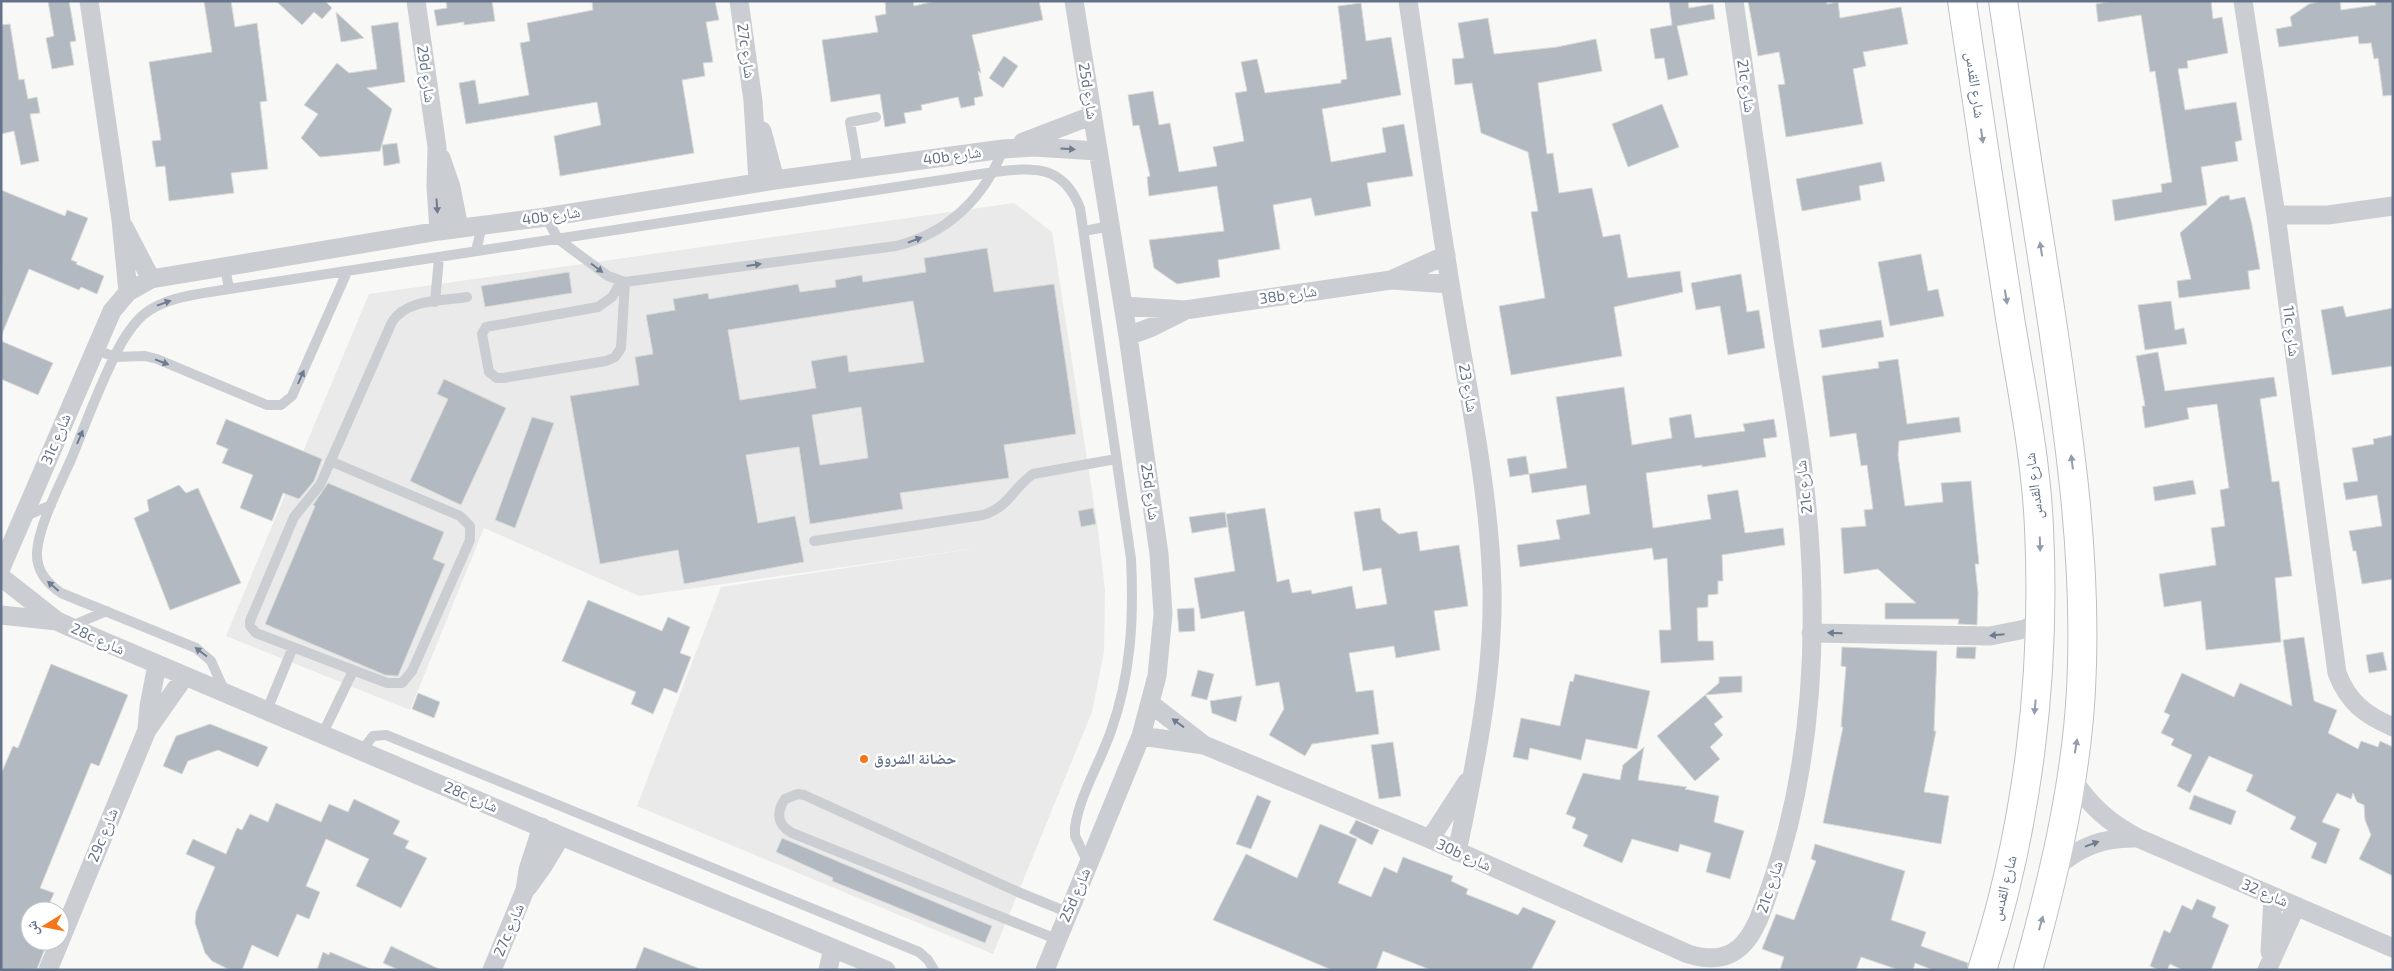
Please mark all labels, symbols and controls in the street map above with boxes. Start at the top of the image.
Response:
street label: 27c شارع [732,22,760,80]
street label: 29d شارع [412,44,440,104]
street label: شارع القدس [1960,51,1990,120]
street label: 21c شارع [1732,58,1760,114]
street label: 25d شارع [1074,61,1102,121]
one-way arrow [1978,128,1986,144]
street label: 40b شارع [922,142,983,170]
one-way arrow [1060,145,1076,153]
one-way arrow [434,199,442,215]
street label: 40b شارع [521,202,582,230]
one-way arrow [907,236,922,243]
one-way arrow [2036,241,2044,257]
one-way arrow [747,261,763,269]
one-way arrow [590,263,604,273]
street label: 38b شارع [1258,281,1318,309]
one-way arrow [2003,289,2011,305]
one-way arrow [157,299,172,307]
street label: 11c شارع [2278,304,2304,358]
one-way arrow [155,359,170,366]
street label: شارع 23 [1454,362,1482,414]
one-way arrow [297,370,305,384]
street label: 31c شارع [36,410,76,468]
one-way arrow [77,430,85,444]
street label: شارع القدس [2020,452,2048,520]
one-way arrow [2068,454,2076,470]
street label: 21c شارع [1791,459,1817,515]
street label: 25d شارع [1136,462,1164,522]
one-way arrow [2036,537,2044,553]
one-way arrow [46,581,59,592]
street label: 28c شارع [68,618,128,660]
one-way arrow [1826,629,1842,637]
one-way arrow [1989,632,2005,640]
one-way arrow [195,646,208,657]
one-way arrow [2031,699,2039,715]
one-way arrow [1172,718,1185,729]
one-way arrow [2072,738,2080,754]
place label: حضانة الشروق [874,749,956,768]
marker: حضانة الشروق [858,753,870,765]
street label: 28c شارع [441,777,501,817]
street label: 29c شارع [83,805,123,865]
street label: 30b شارع [1434,834,1495,876]
one-way arrow [2085,840,2100,847]
street label: شارع القدس [1986,853,2022,923]
street label: 21c شارع [1752,858,1788,916]
street label: 25d شارع [1055,865,1095,925]
street label: شارع 32 [2239,874,2291,912]
north arrow [20,901,70,951]
street label: 27c شارع [489,901,529,959]
one-way arrow [2037,915,2045,930]
text: ش [22,919,42,937]

